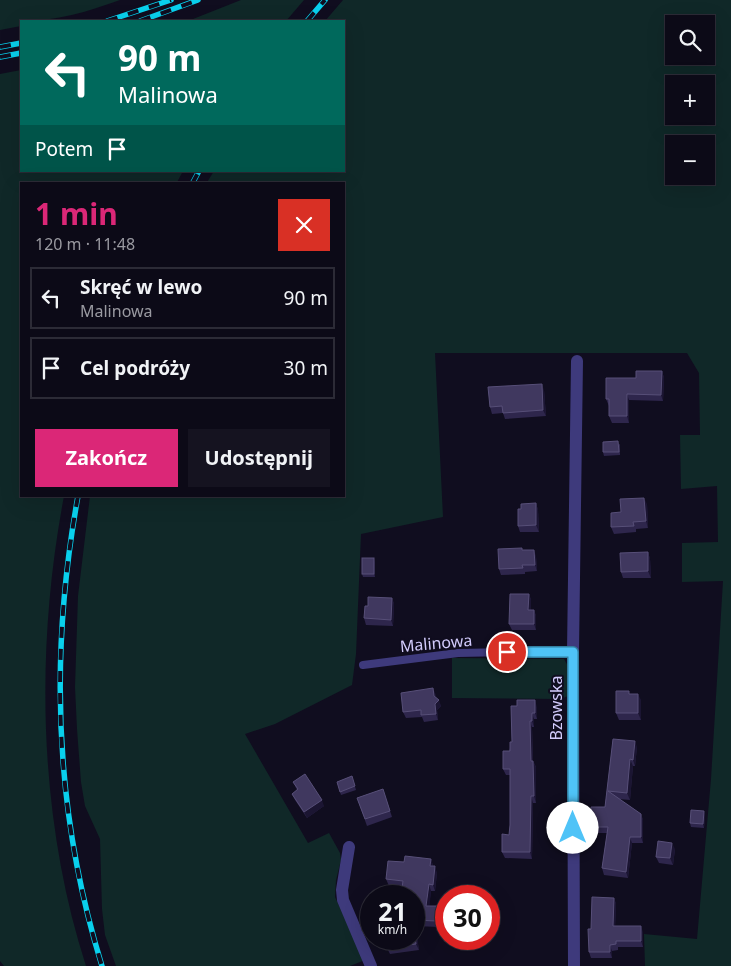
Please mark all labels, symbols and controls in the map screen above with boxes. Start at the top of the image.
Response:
map controls [665,15,715,185]
button: search [665,15,715,65]
text: 90 m [118,34,201,81]
icon: left [35,40,100,105]
button: + [665,75,715,125]
text: Malinowa [118,79,218,109]
icon: arrive [103,135,131,163]
button: − [665,135,715,185]
text: Potem [35,136,93,162]
text: 1 min [35,193,118,234]
button: close [278,199,330,251]
text: 120 m · 11:48 [35,233,135,255]
text: Skręć w lewo [80,274,202,300]
icon: left [37,284,65,312]
text: 90 m [284,285,328,311]
text: Malinowa [80,300,153,322]
icon: arrive [37,354,65,382]
text: Cel podróży [80,355,190,381]
text: 30 m [284,355,328,381]
button: Zakończ [35,429,178,487]
button: Udostępnij [188,429,330,487]
street label: Malinowa [399,629,473,657]
pin [486,631,528,673]
icon: arrive [493,638,521,666]
street label: Bzowska [545,675,567,741]
position arrow [546,801,598,853]
speed limit sign: 30 [435,885,500,950]
text: 21 [378,894,407,928]
text: km/h [378,921,407,938]

